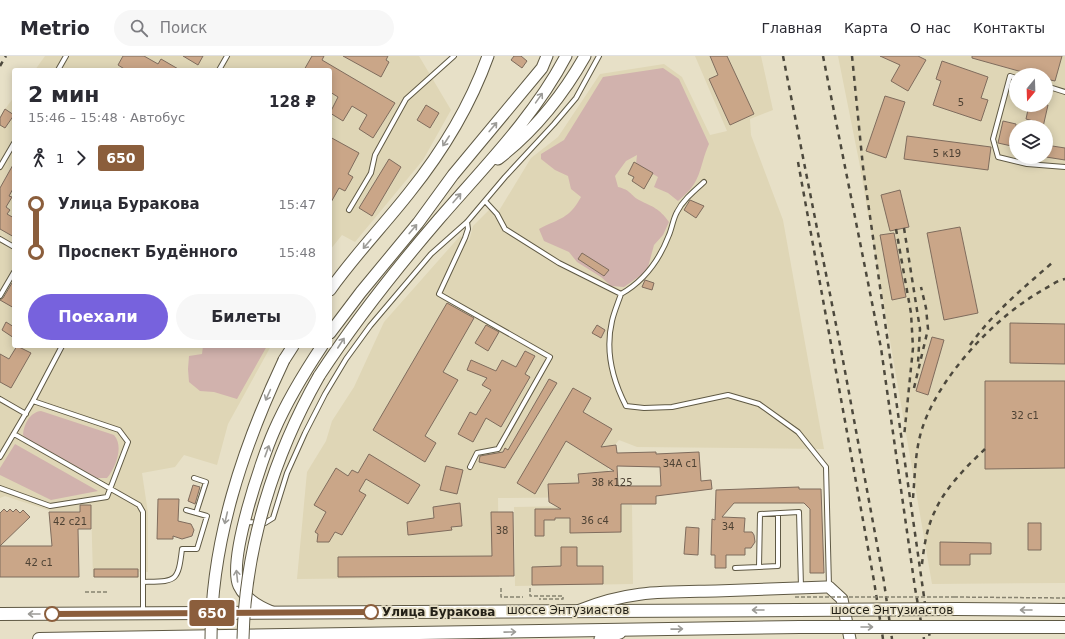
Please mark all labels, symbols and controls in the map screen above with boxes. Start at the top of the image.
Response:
search box [114,10,394,46]
text: Metrio [20,17,90,39]
icon: search [128,17,150,39]
text: Поиск [160,19,207,37]
text: Главная [761,20,822,36]
text: Карта [844,20,888,36]
text: О нас [910,20,951,36]
text: Контакты [973,20,1045,36]
north arrow [1009,68,1053,112]
map controls [1009,68,1053,164]
text: 2 мин [28,82,100,107]
one-way arrow [535,92,543,103]
text: 128 ₽ [269,93,316,111]
house number: 5 [958,97,964,108]
text: 15:46 – 15:48 · Автобус [28,110,185,125]
button: layers [1009,120,1053,164]
one-way arrow [489,122,498,133]
one-way arrow [442,135,450,146]
icon: walk [28,147,50,169]
icon: forward [70,147,92,169]
house number: 5 к19 [933,148,961,159]
text: 650 [106,150,136,166]
text: 1 [56,151,64,166]
one-way arrow [453,193,462,204]
text: Улица Буракова [58,195,200,213]
text: 15:47 [279,197,316,212]
one-way arrow [408,224,417,235]
one-way arrow [363,239,372,249]
text: Проспект Будённого [58,243,238,261]
text: 15:48 [279,245,316,260]
button: Поехали [28,294,168,340]
button: Билеты [176,294,316,340]
one-way arrow [337,337,345,349]
one-way arrow [263,389,271,401]
house number: 32 с1 [1011,410,1039,421]
one-way arrow [263,445,271,457]
house number: 34А с1 [663,458,697,469]
house number: 38 к125 [591,477,633,488]
one-way arrow [222,511,230,524]
house number: 36 с4 [581,515,609,526]
house number: 42 с21 [53,516,87,527]
house number: 34 [722,521,734,532]
house number: 38 [496,525,508,536]
house number: 42 с1 [25,557,53,568]
one-way arrow [234,570,241,583]
line badge: 650 [189,600,235,626]
street label: шоссе Энтузиастов [507,603,629,617]
street label: шоссе Энтузиастов [831,603,953,617]
marker: Улица Буракова [363,604,379,620]
text: 650 [197,605,227,621]
place label: Улица Буракова [382,605,495,619]
unlabelled marker [44,606,60,622]
one-way arrow [752,606,765,614]
one-way arrow [1020,606,1033,613]
one-way arrow [28,610,41,618]
one-way arrow [860,623,873,631]
one-way arrow [670,625,683,633]
one-way arrow [503,628,516,636]

